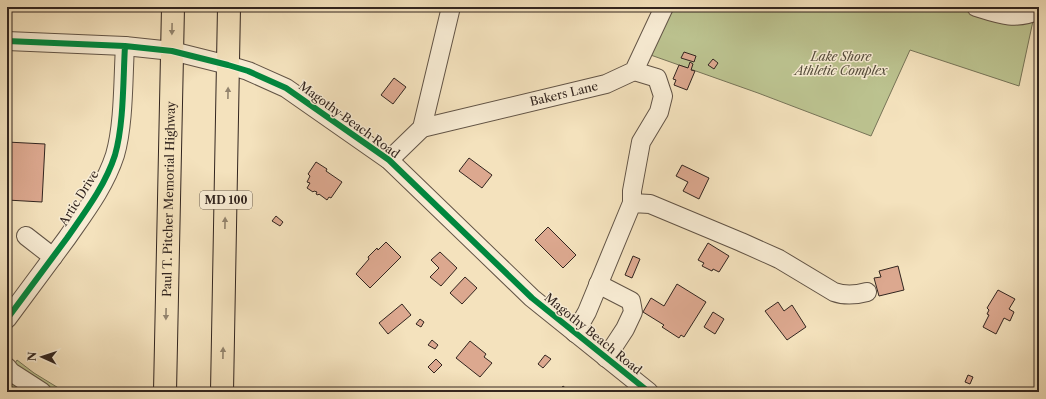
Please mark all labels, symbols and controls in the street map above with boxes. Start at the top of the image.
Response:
one-way arrow [169,23,175,36]
park label: Lake Shore Athletic Complex [793,49,888,78]
street label: Magothy Beach Road [296,78,403,162]
street label: Bakers Lane [528,78,600,109]
one-way arrow [225,86,231,99]
street label: Paul T. Pitcher Memorial Highway [159,101,178,297]
street label: Artic Drive [55,167,102,229]
road number: MD 100 [200,191,252,209]
one-way arrow [222,216,228,229]
street label: Magothy Beach Road [542,290,646,378]
one-way arrow [163,308,170,320]
north arrow [22,337,62,377]
one-way arrow [219,347,226,359]
text: N [25,351,39,362]

